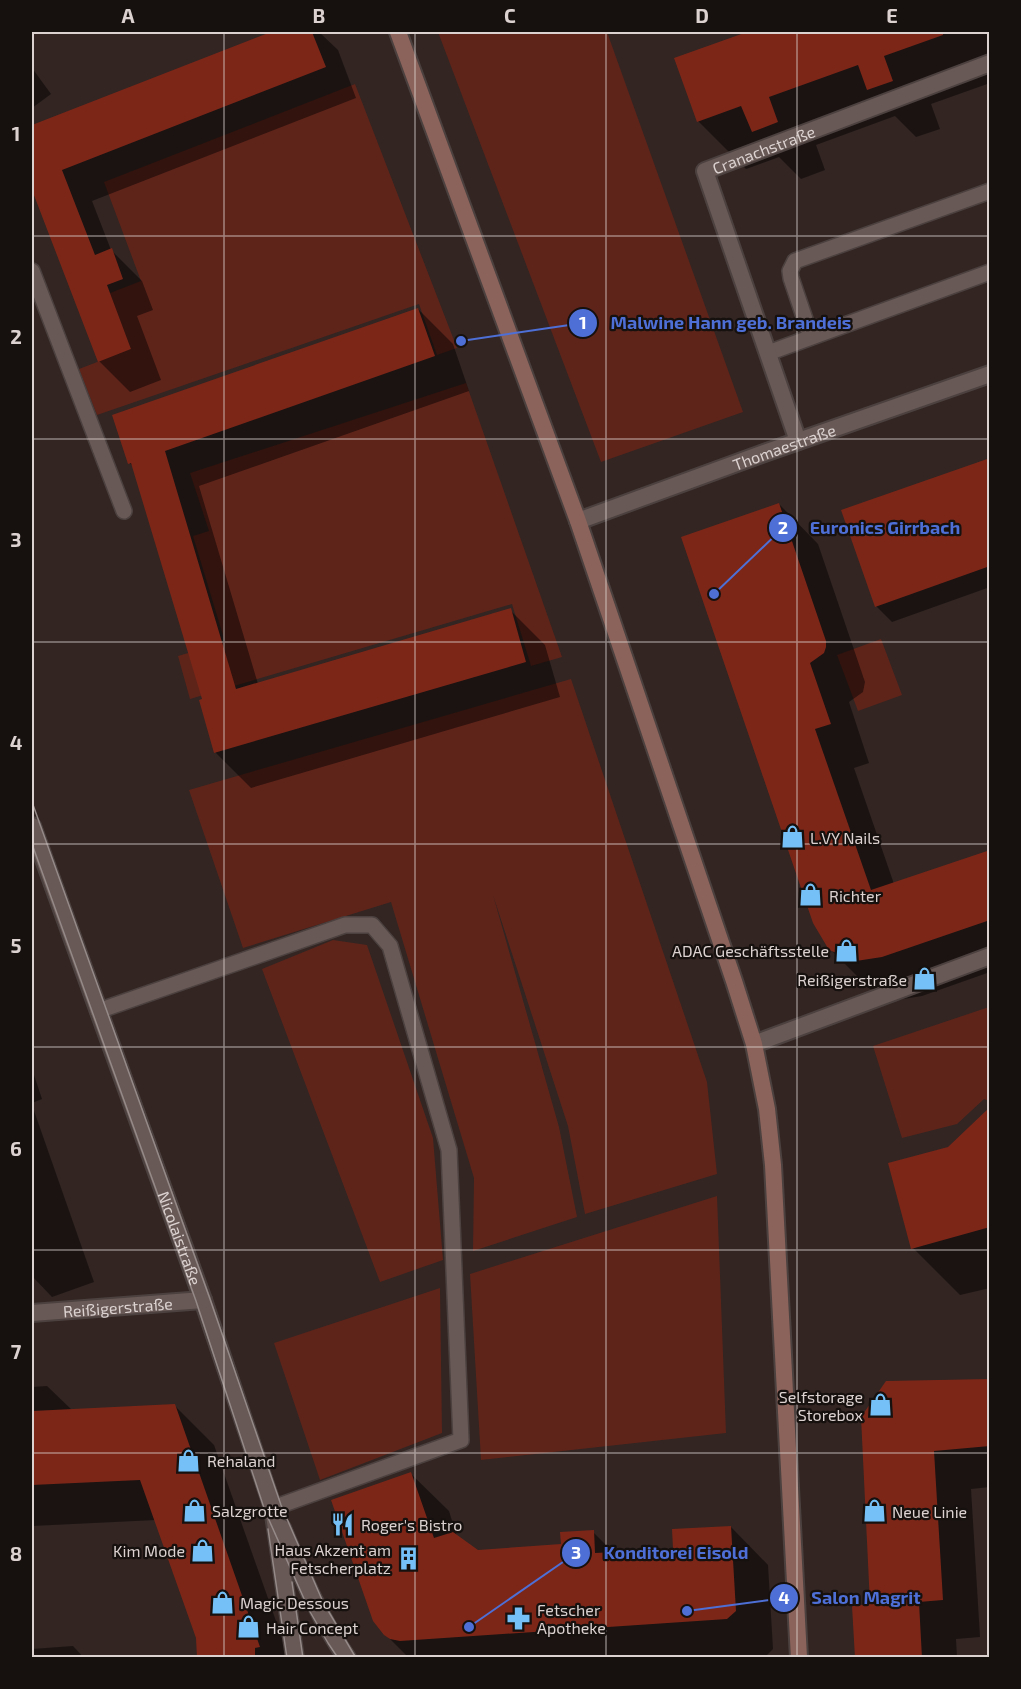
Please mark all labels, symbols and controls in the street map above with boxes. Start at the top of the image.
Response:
text: A [121,3,135,27]
text: B [313,3,325,27]
text: C [504,3,516,27]
text: D [695,3,709,27]
text: E [886,3,898,27]
text: 1 [12,121,20,145]
street label: Cranachstraße [709,121,817,177]
callout: Malwine Hann geb. Brandeis [568,305,863,341]
text: 1 [579,311,587,333]
text: Malwine Hann geb. Brandeis [611,311,851,333]
text: 2 [10,324,22,348]
street label: Thomaestraße [730,419,838,473]
callout: Euronics Girrbach [768,510,972,546]
text: 2 [778,516,788,538]
text: Euronics Girrbach [810,516,960,538]
text: 3 [10,527,22,551]
text: 4 [10,730,23,754]
shop icon: L.VY Nails [779,824,805,850]
place label: L.VY Nails [810,828,880,847]
shop icon: Richter [798,882,824,908]
place label: Richter [829,886,882,905]
text: 5 [10,933,22,957]
shop icon: ADAC Geschäftsstelle [834,937,860,963]
place label: ADAC Geschäftsstelle [672,941,829,960]
shop icon: Reißigerstraße [912,966,938,992]
place label: Reißigerstraße [797,970,907,989]
text: 6 [10,1136,22,1160]
street label: Nicolaistraße [155,1188,206,1288]
street label: Reißigerstraße [62,1293,173,1320]
text: 7 [11,1339,22,1363]
place label: Selfstorage Storebox [779,1387,864,1424]
shop icon: Selfstorage Storebox [868,1392,894,1418]
shop icon: Rehaland [176,1447,202,1473]
place label: Rehaland [207,1451,275,1470]
shop icon: Salzgrotte [181,1497,207,1523]
shop icon: Neue Linie [861,1498,887,1524]
place label: Salzgrotte [212,1501,288,1520]
place label: Neue Linie [892,1502,967,1521]
restaurant icon: Roger's Bistro [330,1511,356,1537]
place label: Roger's Bistro [361,1515,462,1534]
callout: Konditorei Eisold [561,1535,760,1571]
shop icon: Kim Mode [190,1537,216,1563]
place label: Haus Akzent am Fetscherplatz [275,1540,391,1577]
text: 8 [10,1541,22,1565]
place label: Kim Mode [113,1541,185,1560]
text: 3 [571,1541,581,1563]
text: Konditorei Eisold [604,1541,749,1563]
building icon: Haus Akzent am Fetscherplatz [396,1545,422,1571]
callout: Salon Magrit [769,1580,933,1616]
text: 4 [778,1586,790,1608]
text: Salon Magrit [811,1586,921,1608]
shop icon: Magic Dessous [209,1589,235,1615]
place label: Magic Dessous [240,1593,349,1612]
place label: Fetscher Apotheke [537,1600,606,1637]
pharmacy icon: Fetscher Apotheke [506,1605,532,1631]
shop icon: Hair Concept [235,1614,261,1640]
place label: Hair Concept [266,1618,358,1637]

